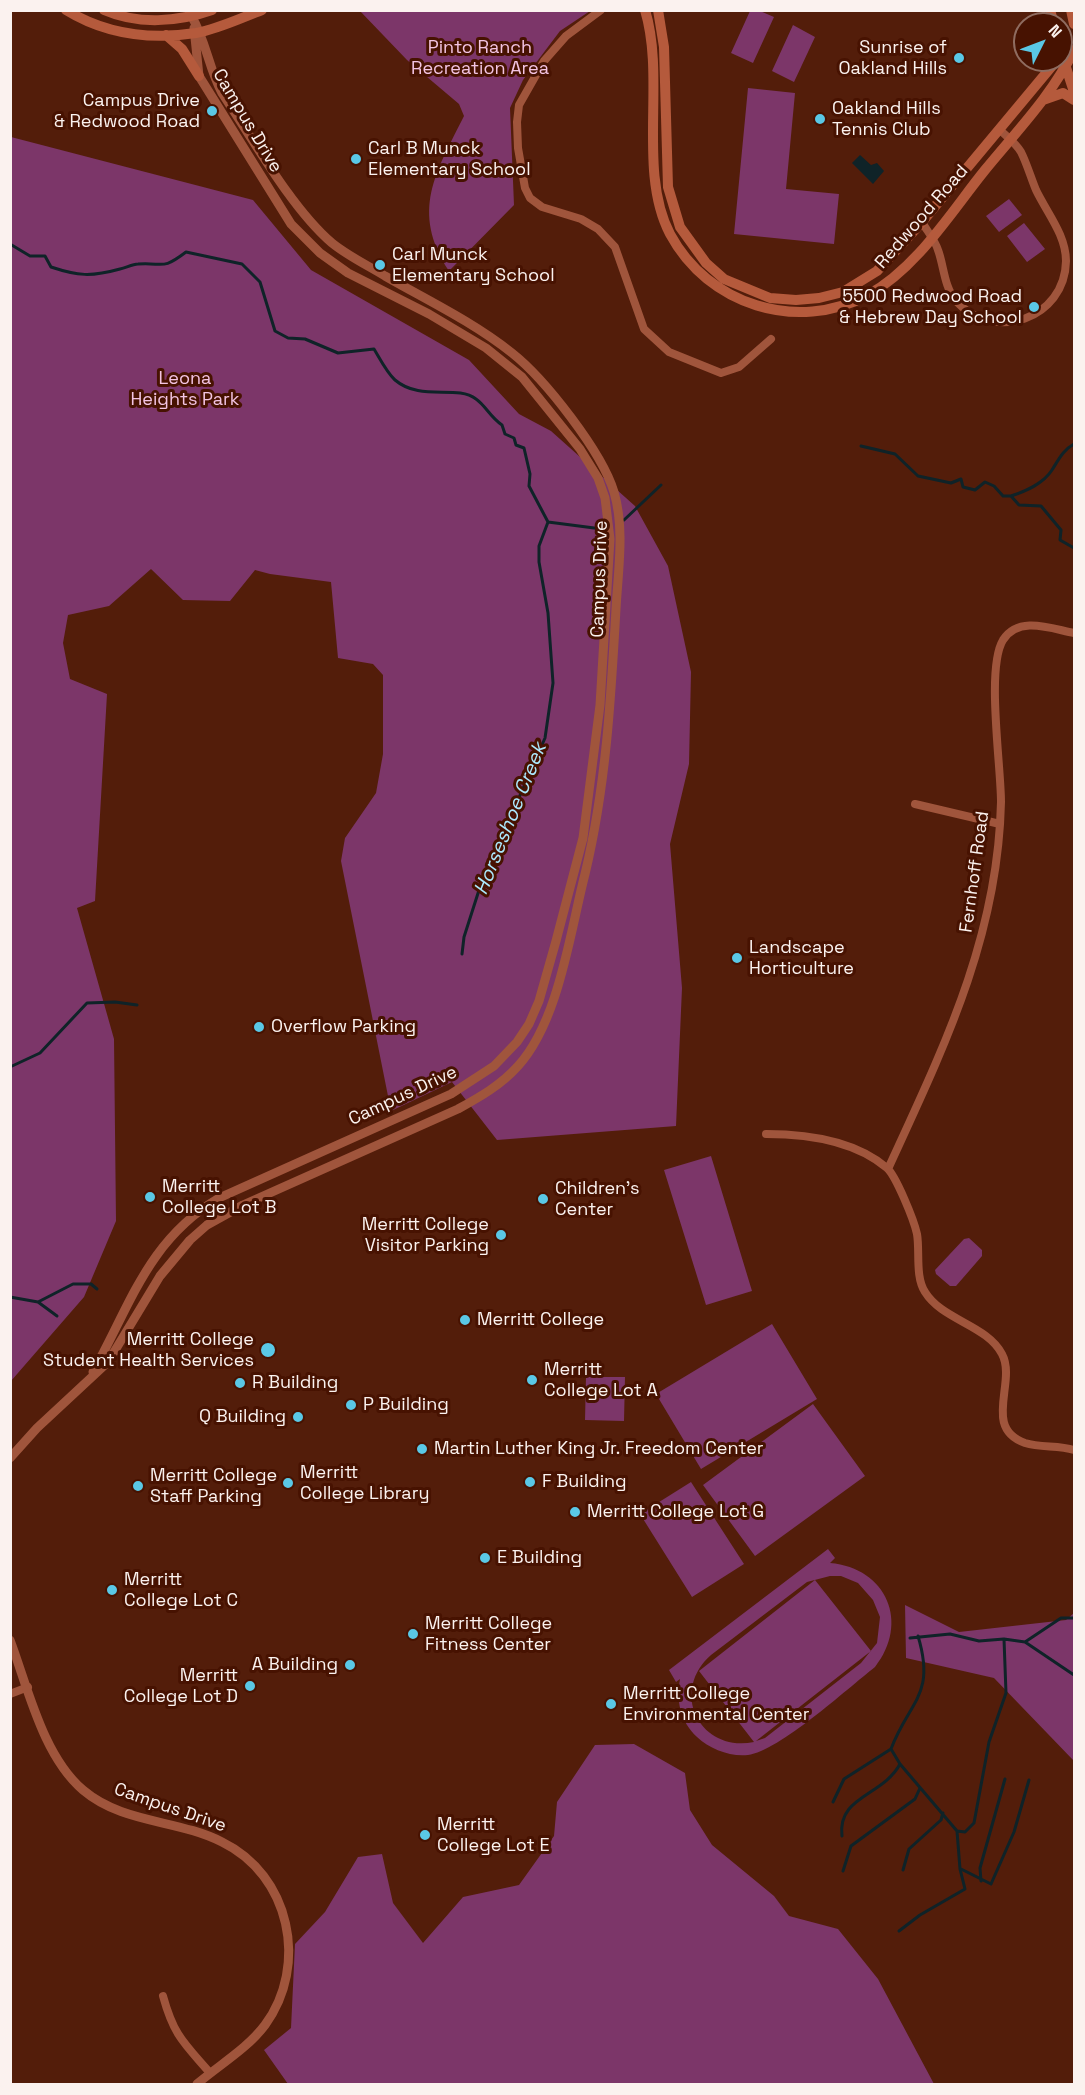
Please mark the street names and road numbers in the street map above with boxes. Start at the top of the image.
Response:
street label: Campus Drive [208,65,286,177]
street label: Redwood Road [871,161,973,273]
street label: Campus Drive [587,520,613,638]
street label: Fernhoff Road [956,810,994,934]
street label: Campus Drive [345,1061,461,1131]
street label: Campus Drive [111,1779,229,1837]

